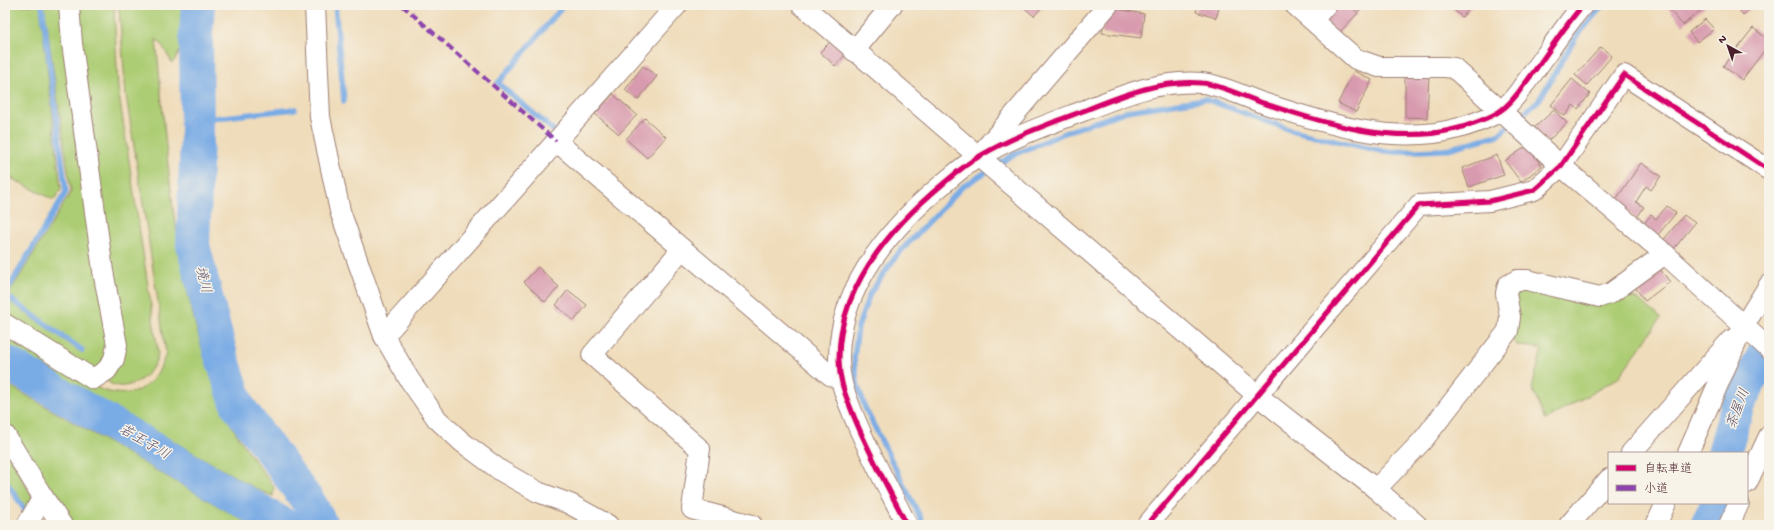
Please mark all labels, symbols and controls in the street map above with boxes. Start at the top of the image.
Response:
north arrow [1708,26,1748,66]
text: N [1716,33,1729,47]
water label: 境川 [190,264,215,296]
water label: 茶屋川 [1723,386,1754,432]
water label: 若王子川 [116,421,173,464]
legend [1608,452,1748,504]
text: 自転車道 [1644,462,1692,477]
text: 小道 [1644,482,1668,497]

